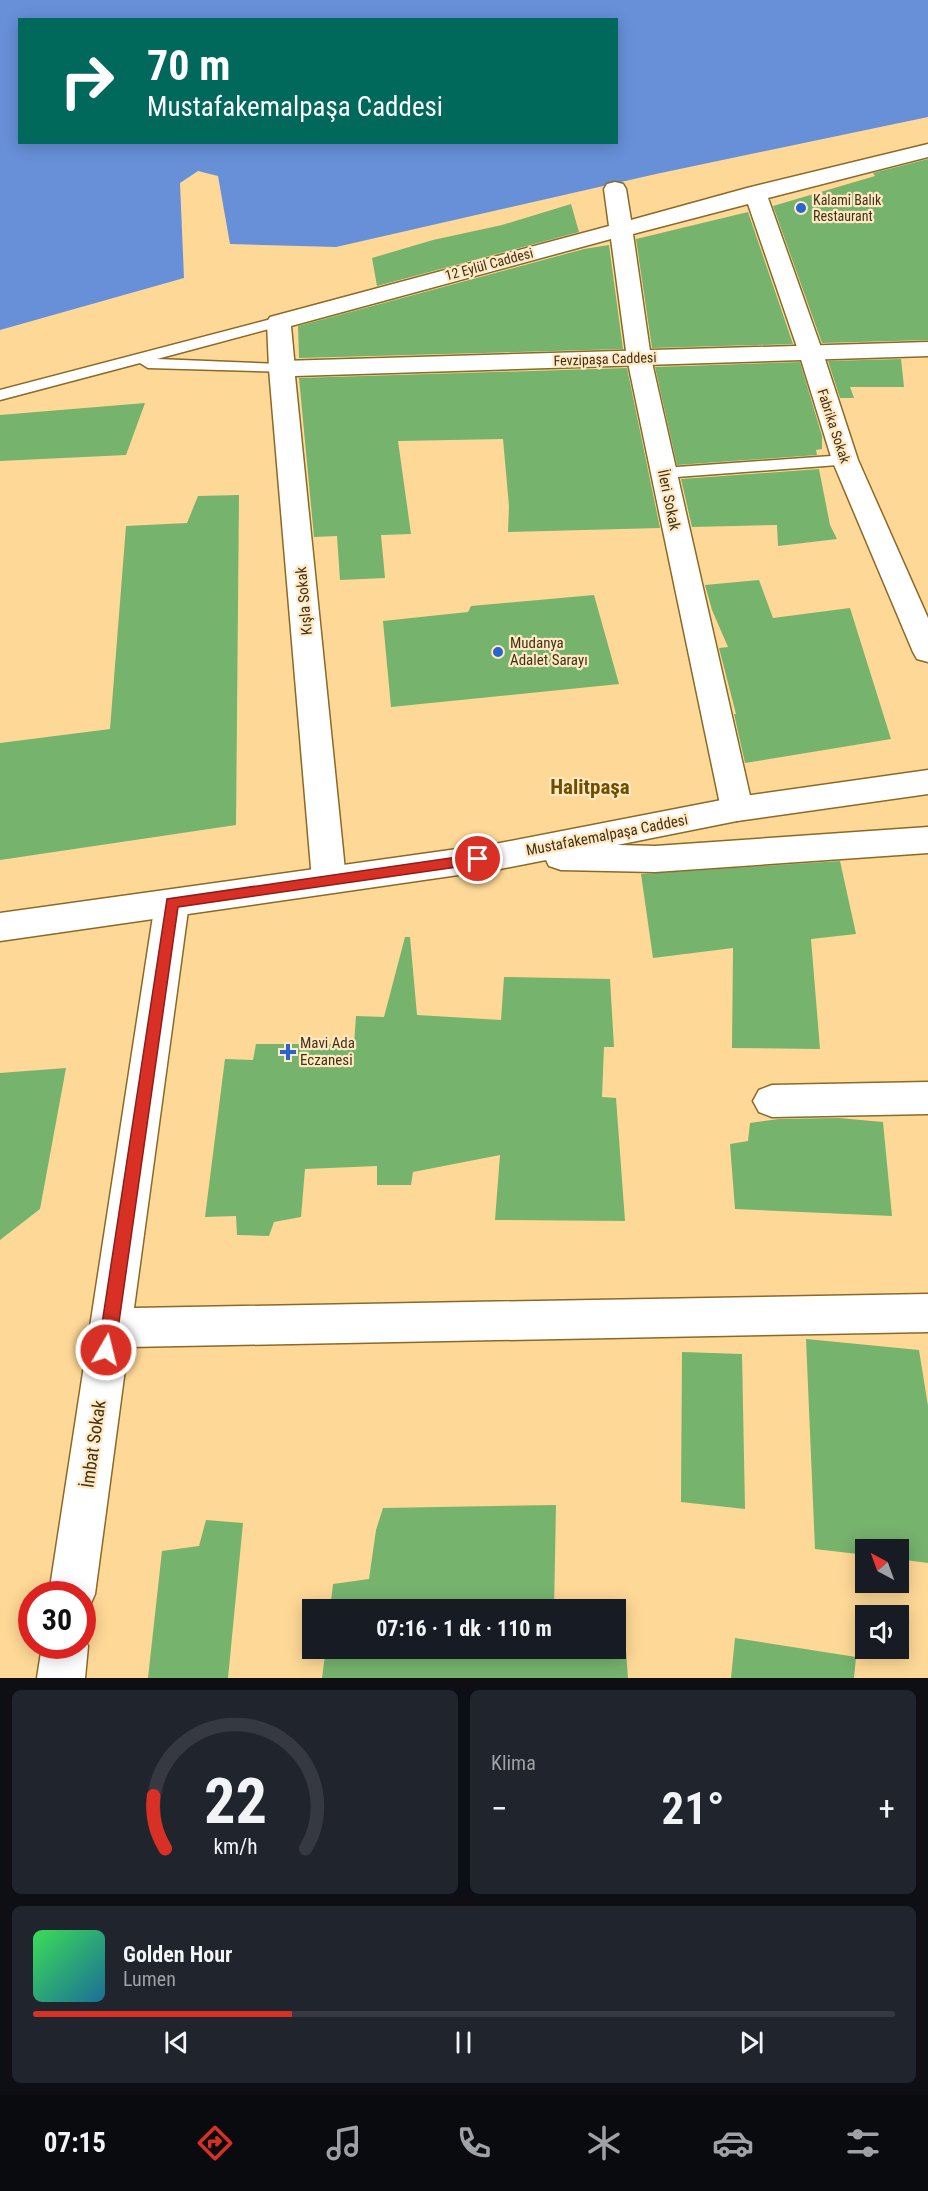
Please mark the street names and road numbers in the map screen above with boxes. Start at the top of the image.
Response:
street label: 12 Eylül Caddesi [443,245,535,283]
street label: Fevzipaşa Caddesi [553,349,657,369]
street label: Fabrika Sokak [814,387,854,466]
street label: İleri Sokak [654,468,684,532]
street label: Kışla Sokak [292,566,316,636]
street label: Mustafakemalpaşa Caddesi [525,810,689,860]
street label: İmbat Sokak [76,1399,110,1489]

